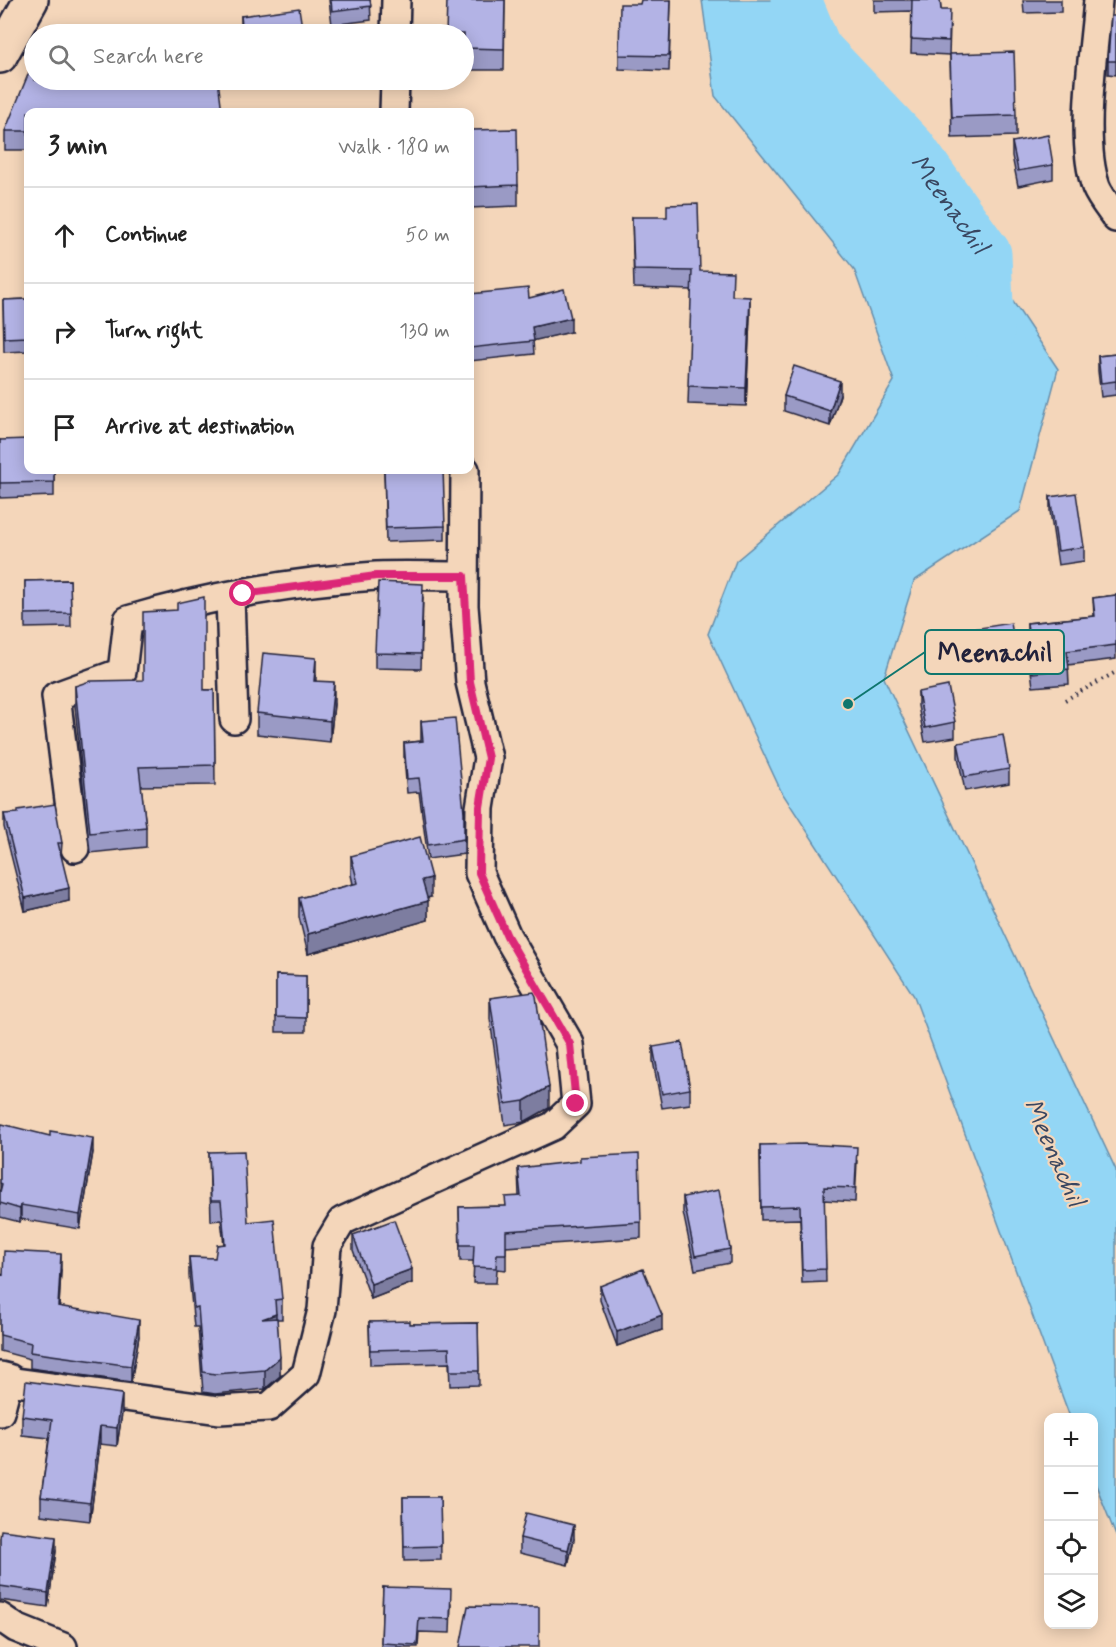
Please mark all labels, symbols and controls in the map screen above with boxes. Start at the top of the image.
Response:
search box [24,24,474,90]
icon: search [45,41,78,74]
text: Search here [93,43,204,71]
text: 3 min [48,130,108,164]
text: Walk · 180 m [338,134,450,161]
water label: Meenachil [901,148,997,263]
icon: ahead [48,219,81,252]
text: Continue [105,221,187,249]
text: 50 m [405,222,450,249]
icon: right [48,315,81,348]
text: Turn right [105,317,203,345]
text: 130 m [399,318,450,345]
icon: arrive [48,411,81,444]
text: Arrive at destination [105,413,295,441]
route start [229,580,255,606]
callout: Meenachil [925,630,1064,674]
text: Meenachil [938,637,1052,671]
route end [562,1090,588,1116]
water label: Meenachil [1014,1093,1093,1214]
map controls [1044,1413,1098,1629]
button: + [1044,1413,1098,1467]
button: − [1044,1467,1098,1521]
button: locate [1044,1521,1098,1575]
button: layers [1044,1575,1098,1629]

